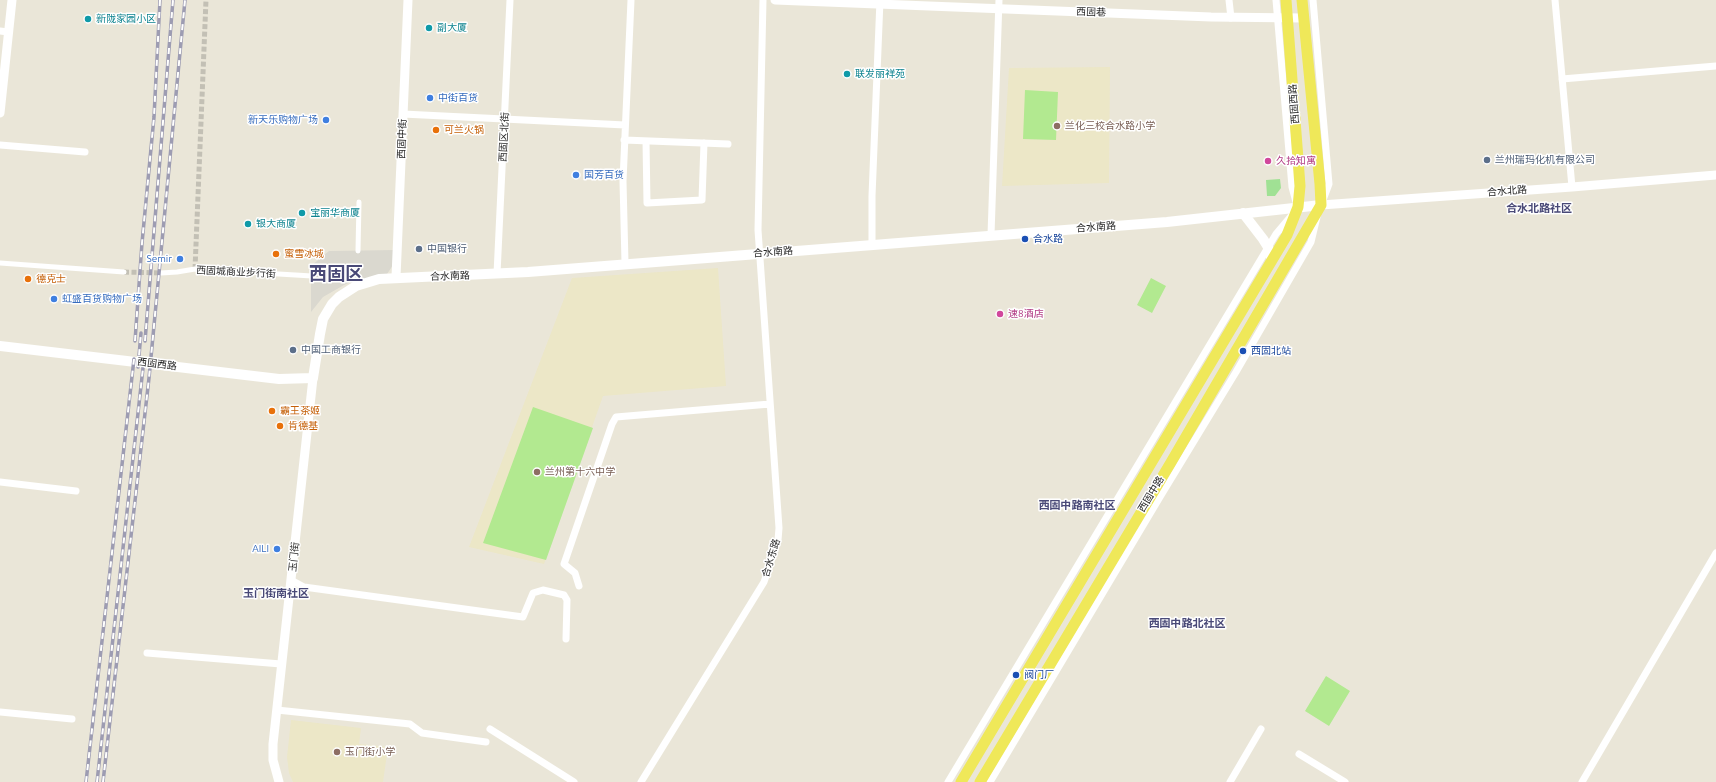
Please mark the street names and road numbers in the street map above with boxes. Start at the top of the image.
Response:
street label: 西固巷 [1076,5,1106,19]
street label: 西固西路 [1287,84,1301,124]
street label: 西固区北街 [497,112,511,162]
street label: 西固中街 [395,119,409,159]
street label: 合水北路 [1487,184,1527,198]
street label: 合水南路 [1076,220,1116,234]
street label: 合水南路 [753,245,793,259]
street label: 西固城商业步行街 [196,264,276,280]
street label: 合水南路 [430,269,470,283]
street label: 西固西路 [136,356,178,372]
street label: 西固中路 [1136,474,1166,514]
street label: 合水东路 [759,537,783,579]
street label: 玉门街 [286,541,302,573]

